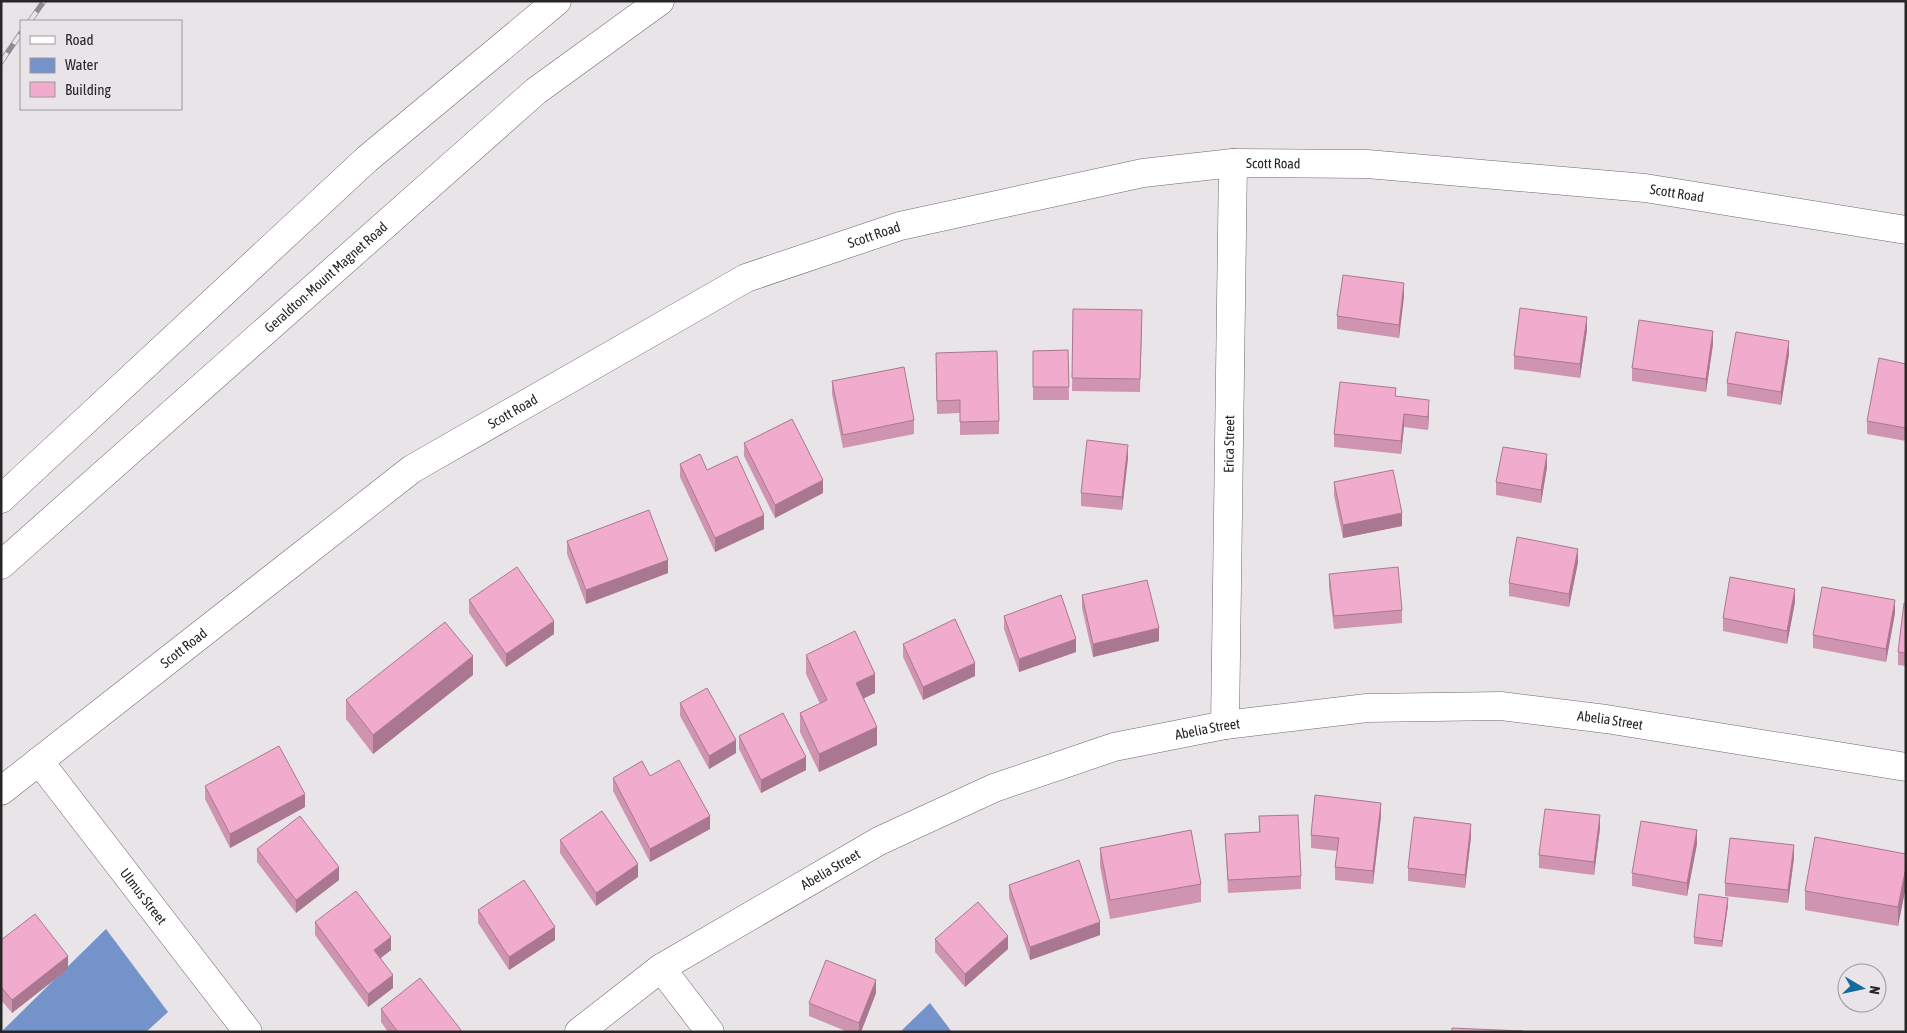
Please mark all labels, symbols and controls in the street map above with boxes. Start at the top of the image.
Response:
legend [20,20,182,110]
text: Road [65,31,94,48]
text: Water [65,56,98,73]
text: Building [65,81,111,98]
street label: Scott Road [1246,155,1301,172]
street label: Scott Road [1649,181,1705,205]
street label: Scott Road [846,218,902,251]
street label: Geraldton-Mount Magnet Road [261,219,390,336]
street label: Scott Road [485,391,540,432]
street label: Erica Street [1221,415,1237,473]
street label: Scott Road [157,625,210,671]
street label: Abelia Street [1576,708,1644,733]
street label: Abelia Street [1173,715,1241,743]
street label: Abelia Street [798,846,863,893]
street label: Ulmus Street [117,865,170,928]
north arrow [1837,963,1887,1013]
text: N [1866,985,1883,995]

